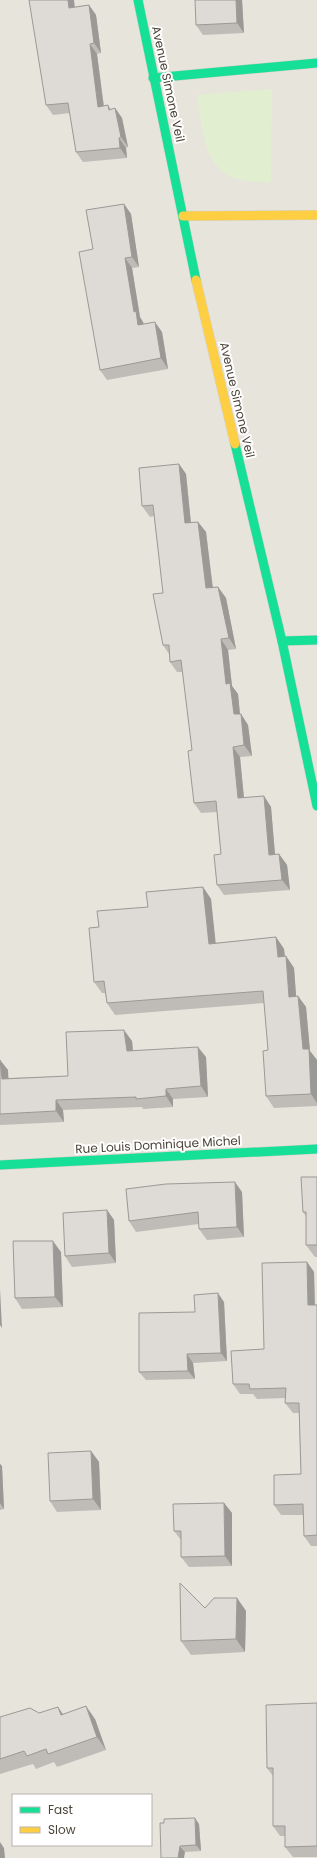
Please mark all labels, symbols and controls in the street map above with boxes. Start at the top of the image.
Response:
street label: Avenue Simone Veil [148,24,189,143]
street label: Avenue Simone Veil [216,340,259,459]
street label: Rue Louis Dominique Michel [75,1132,241,1157]
legend [12,1794,152,1846]
text: Fast [48,1801,73,1818]
text: Slow [48,1821,76,1838]

